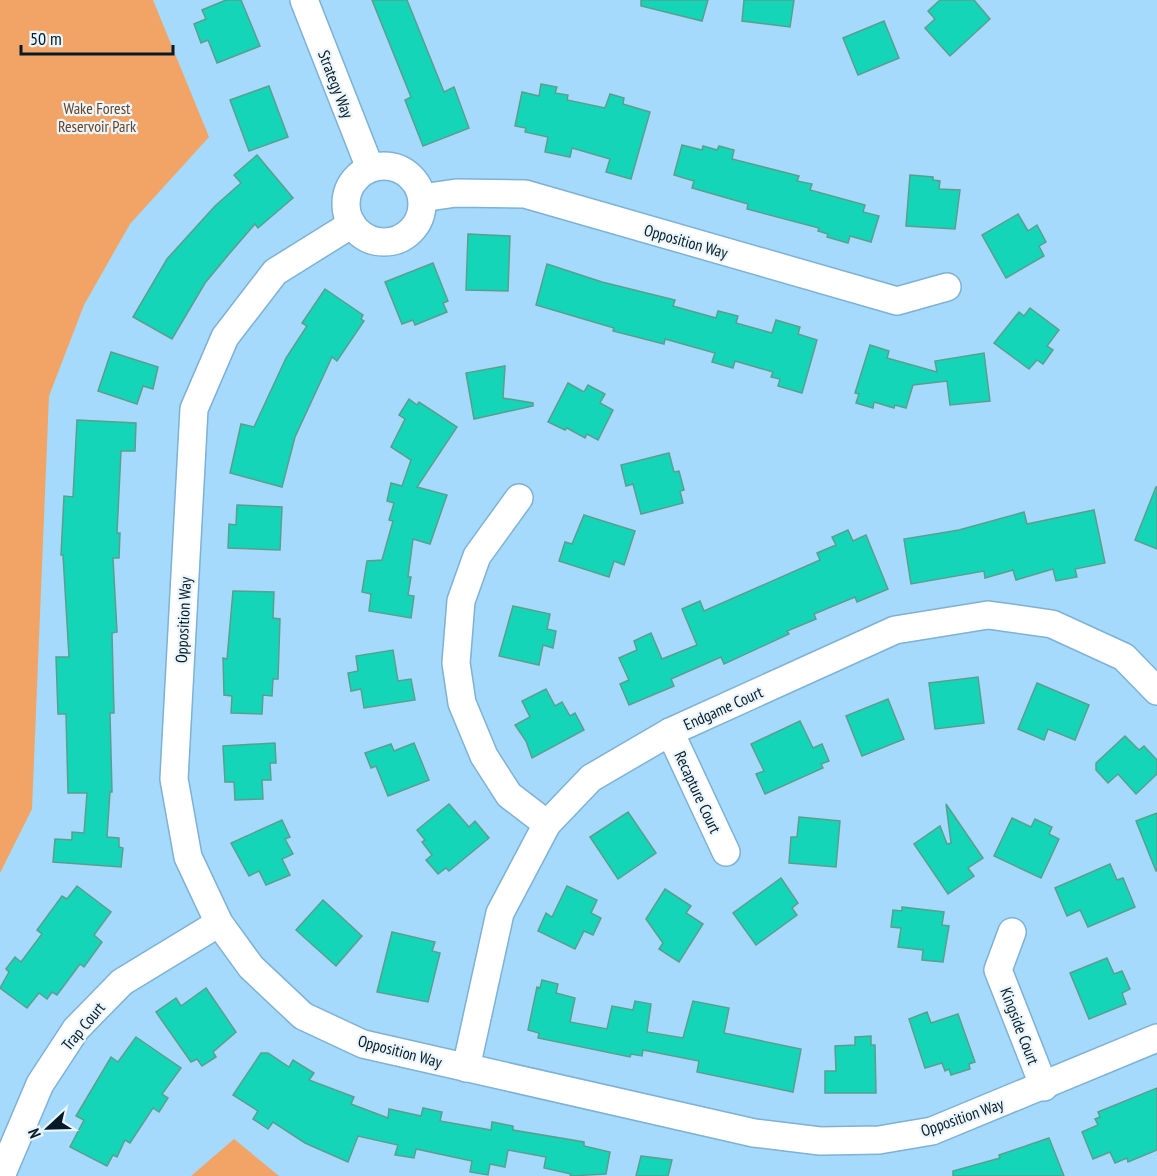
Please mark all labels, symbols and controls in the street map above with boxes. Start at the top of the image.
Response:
scale bar [21,18,172,56]
text: 50 m [30,27,62,50]
street label: Strategy Way [314,47,358,121]
park label: Wake Forest Reservoir Park [58,98,137,136]
street label: Opposition Way [642,220,730,262]
street label: Opposition Way [171,576,195,664]
street label: Endgame Court [680,681,766,734]
street label: Recapture Court [670,748,726,837]
street label: Kingside Court [996,985,1044,1068]
street label: Trap Court [57,997,109,1054]
street label: Opposition Way [356,1030,444,1072]
street label: Opposition Way [918,1094,1006,1140]
north arrow [18,1098,78,1158]
text: N [23,1126,45,1141]

